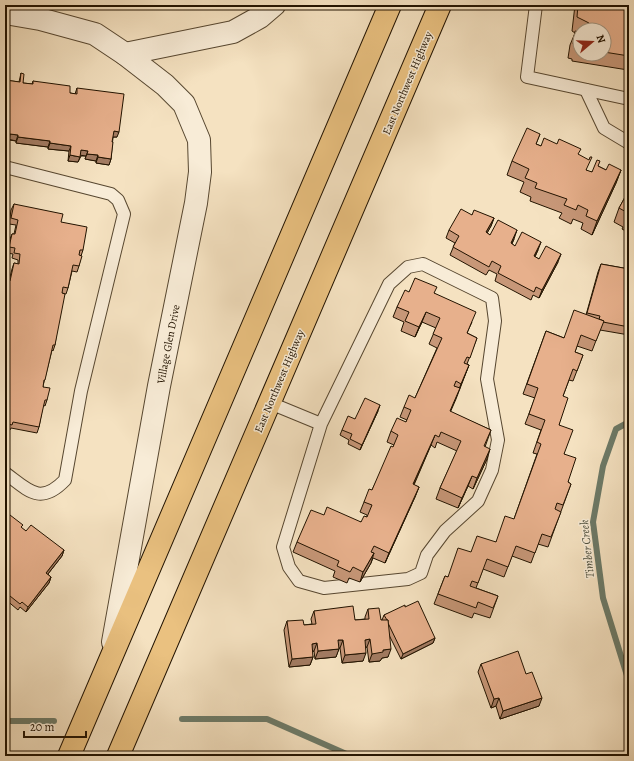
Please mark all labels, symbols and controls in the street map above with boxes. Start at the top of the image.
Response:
north arrow [572,22,612,62]
street label: East Northwest Highway [379,29,436,137]
text: N [593,33,609,45]
street label: Village Glen Drive [153,303,184,386]
street label: East Northwest Highway [251,327,308,435]
water label: Timber Creek [576,518,598,579]
scale bar [24,713,86,739]
text: 20 m [30,719,54,735]

